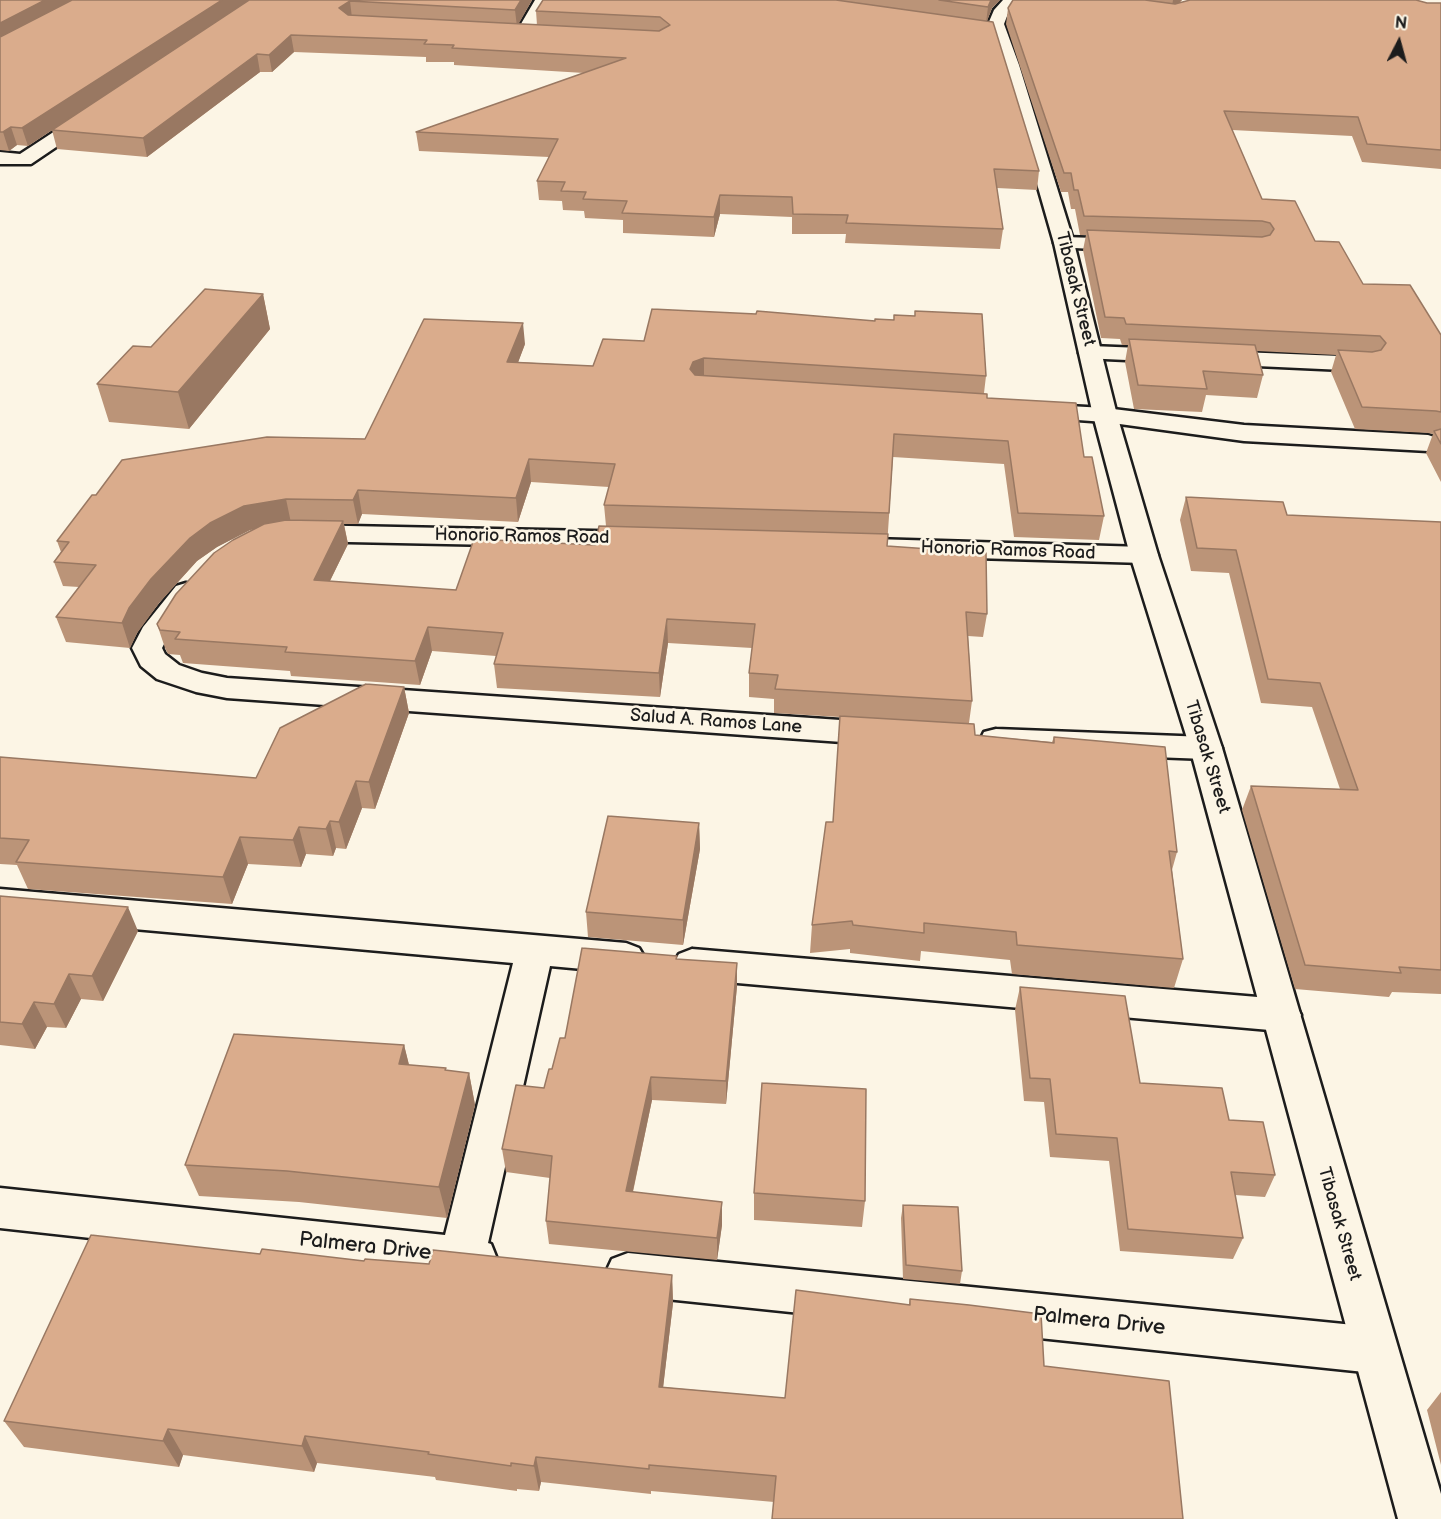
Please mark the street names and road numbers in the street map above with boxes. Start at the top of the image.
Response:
street label: Tibasak Street [1050,230,1100,348]
street label: Honorio Ramos Road [434,525,610,549]
street label: Honorio Ramos Road [920,537,1096,565]
street label: Tibasak Street [1180,698,1234,816]
street label: Salud A. Ramos Lane [629,705,803,739]
street label: Tibasak Street [1313,1165,1365,1283]
street label: Palmera Drive [298,1228,432,1266]
street label: Palmera Drive [1032,1303,1166,1341]

